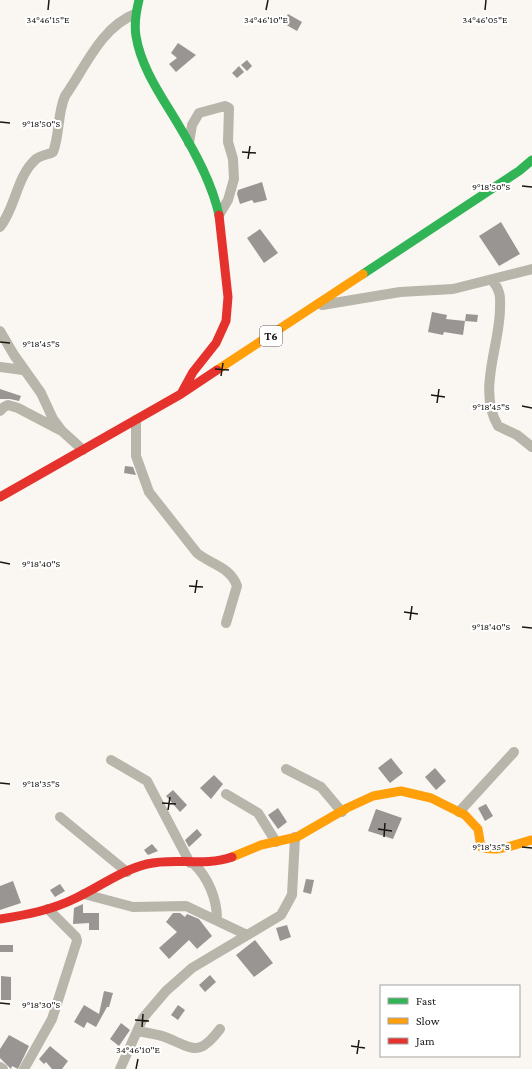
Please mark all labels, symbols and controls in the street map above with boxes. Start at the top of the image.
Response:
text: 34°46'15"E [27,14,70,25]
text: 34°46'10"E [244,14,288,25]
text: 34°46'05"E [463,14,508,25]
text: 9°18'50"S [22,118,60,129]
text: 9°18'50"S [472,181,510,192]
road number: T6 [260,326,282,346]
text: 9°18'45"S [22,338,60,349]
text: 9°18'45"S [472,401,510,412]
text: 9°18'40"S [22,558,61,569]
text: 9°18'40"S [472,621,511,632]
text: 9°18'35"S [22,778,60,789]
text: 9°18'35"S [472,841,510,852]
legend [380,985,520,1057]
text: Fast [416,994,437,1008]
text: 9°18'30"S [22,999,61,1010]
text: Slow [416,1014,440,1028]
text: Jam [415,1034,435,1048]
text: 34°46'10"E [116,1044,160,1055]

